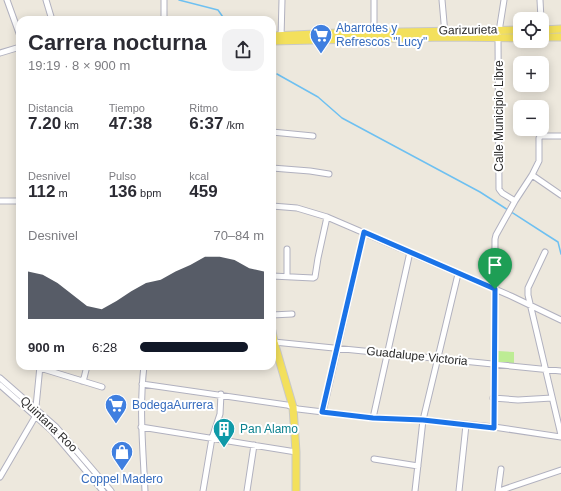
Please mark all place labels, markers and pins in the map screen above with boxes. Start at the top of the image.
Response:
place label: Abarrotes y Refrescos "Lucy" [336,21,427,49]
supermarket icon: Abarrotes y Refrescos "Lucy" [308,22,334,55]
pin [478,248,512,289]
supermarket icon: BodegaAurrera [103,392,129,425]
place label: BodegaAurrera [132,398,214,412]
building icon: Pan Alamo [211,416,237,449]
place label: Pan Alamo [240,422,298,436]
shop icon: Coppel Madero [109,439,135,472]
place label: Coppel Madero [81,472,163,486]

